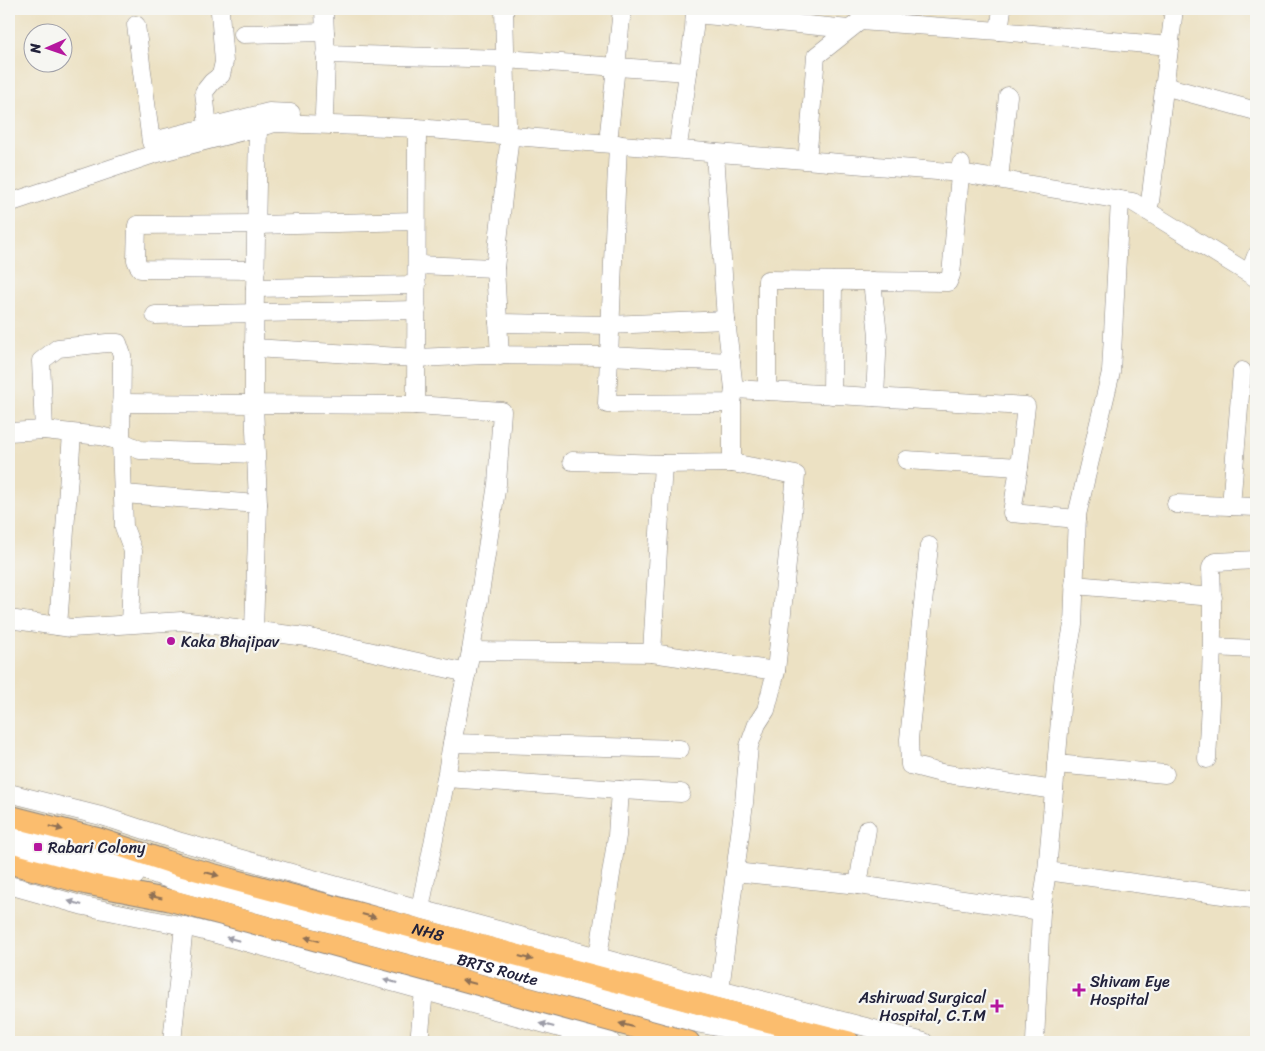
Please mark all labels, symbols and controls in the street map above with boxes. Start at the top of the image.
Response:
north arrow [22,22,72,72]
text: N [23,43,48,55]
place label: Kaka Bhajipav [181,627,280,656]
marker: Kaka Bhajipav [165,635,177,647]
one-way arrow [48,824,63,832]
place label: Rabari Colony [48,833,146,862]
marker: Rabari Colony [32,841,44,853]
one-way arrow [204,870,219,878]
one-way arrow [147,893,163,901]
one-way arrow [67,899,82,907]
one-way arrow [361,912,376,920]
street label: NH8 [409,914,448,950]
one-way arrow [226,935,241,943]
one-way arrow [304,935,319,943]
street label: BRTS Route [454,945,542,994]
one-way arrow [518,954,533,962]
place label: Shivam Eye Hospital [1090,967,1170,1014]
one-way arrow [382,977,397,985]
one-way arrow [461,978,476,986]
place label: Ashirwad Surgical Hospital, C.T.M [858,983,986,1030]
marker: Shivam Eye Hospital [1072,983,1086,997]
marker: Ashirwad Surgical Hospital, C.T.M [990,999,1004,1013]
one-way arrow [539,1020,554,1028]
one-way arrow [618,1021,633,1029]

